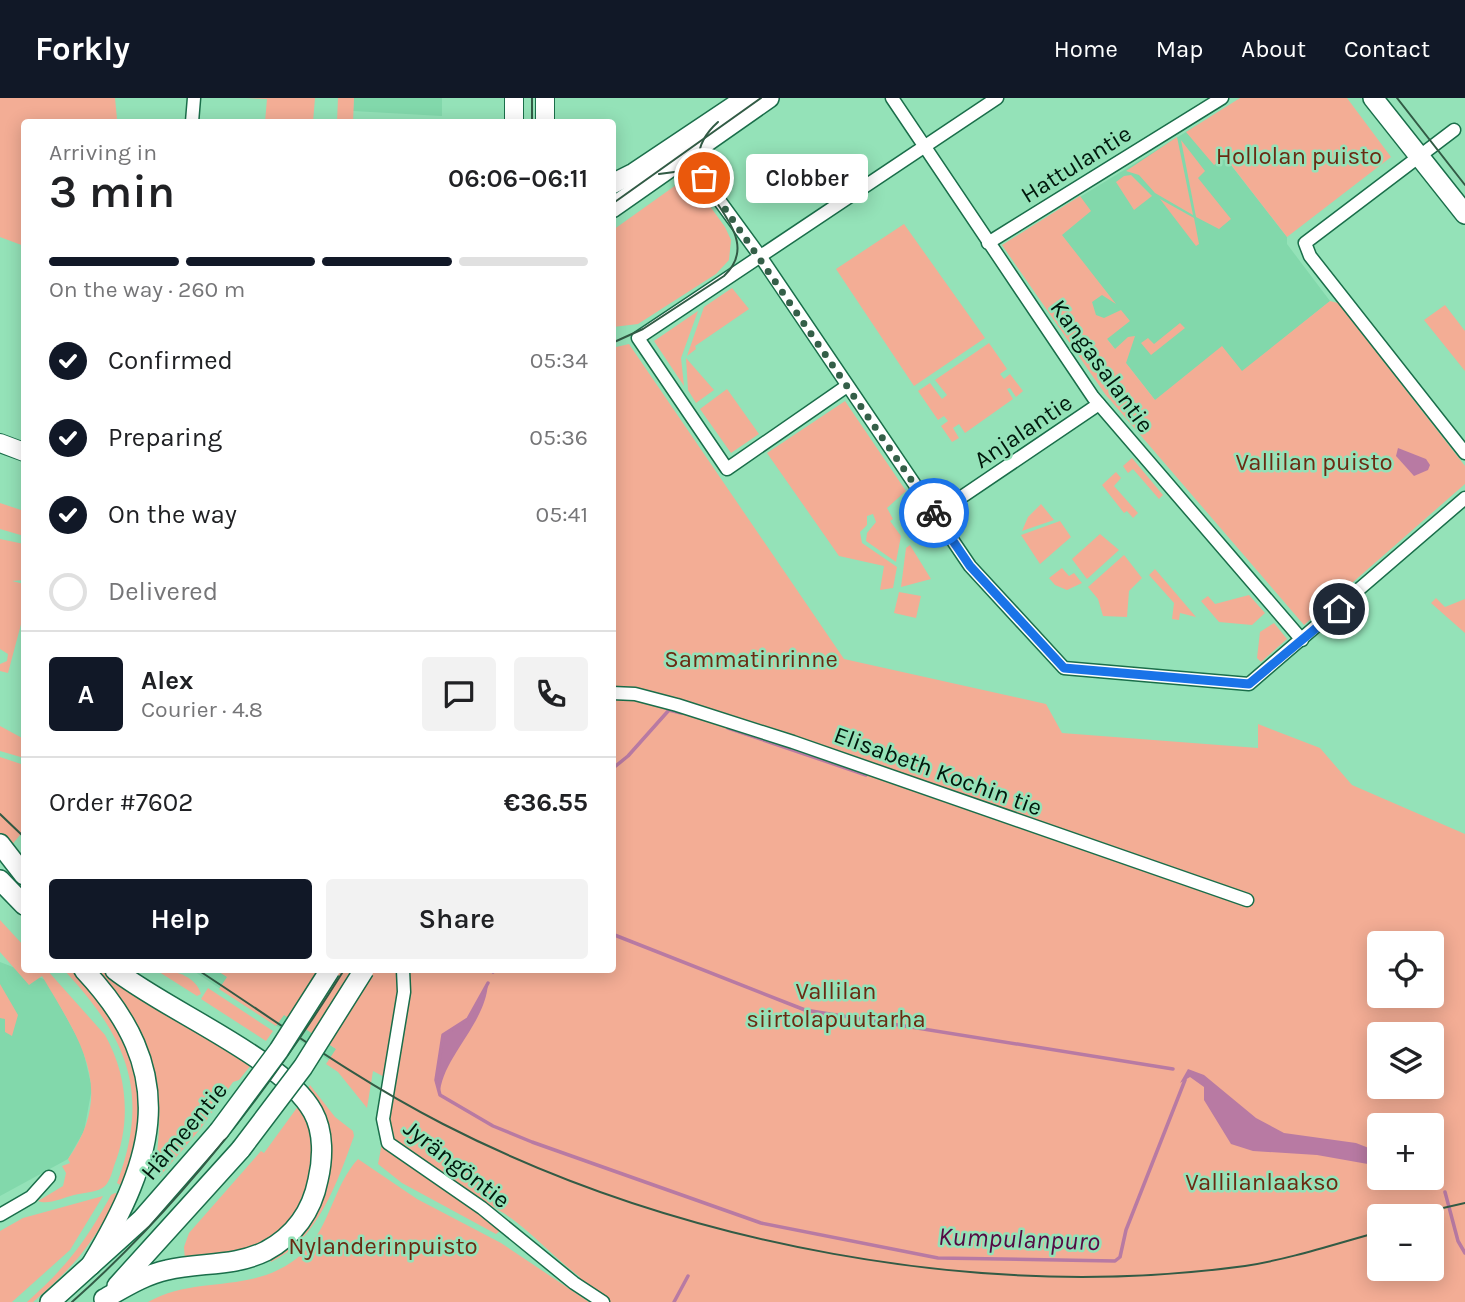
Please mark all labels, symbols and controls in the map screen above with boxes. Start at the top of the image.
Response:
text: Forkly [35,30,130,68]
text: Home [1054,35,1118,63]
text: Map [1156,35,1203,63]
text: About [1241,35,1306,63]
text: Contact [1344,35,1430,63]
street label: Hattulantie [1016,119,1136,209]
text: Arriving in [49,139,157,166]
park label: Hollolan puisto [1216,142,1382,170]
pin [674,148,734,208]
callout: Clobber [746,154,868,202]
icon: bag [685,159,723,197]
text: 06:06–06:11 [448,163,588,194]
text: 3 min [49,165,175,219]
text: Clobber [765,165,849,192]
text: On the way · 260 m [49,276,245,303]
street label: Kangasalantie [1044,294,1160,438]
icon: check [49,342,87,380]
text: Confirmed [108,345,233,376]
text: 05:34 [530,347,588,374]
street label: Anjalantie [969,388,1077,474]
icon: check [49,419,87,457]
text: Preparing [108,422,222,453]
text: 05:36 [529,424,588,451]
park label: Vallilan puisto [1235,448,1393,476]
courier [899,478,969,548]
icon: bike [915,494,953,532]
icon: check [49,496,87,534]
text: On the way [108,499,237,530]
text: 05:41 [536,501,588,528]
text: Delivered [108,576,218,607]
pin [1309,579,1369,639]
icon: home [1320,590,1358,628]
park label: Sammatinrinne [664,645,838,673]
button: chat [422,657,496,731]
button: phone [514,657,588,731]
text: Alex [141,665,193,696]
text: A [78,679,94,710]
text: Courier · 4.8 [141,696,263,723]
street label: Elisabeth Kochin tie [830,720,1046,822]
text: Order #7602 [49,787,193,818]
text: €36.55 [504,787,588,818]
button: Help [49,879,312,959]
button: Share [326,879,588,959]
map controls [1367,931,1444,1281]
button: locate [1367,931,1444,1008]
park label: Vallilan siirtolapuutarha [746,977,926,1033]
button: layers [1367,1022,1444,1099]
street label: Hämeentie [135,1076,233,1186]
button: + [1367,1113,1444,1190]
street label: Jyrängöntie [398,1114,516,1214]
park label: Vallilanlaakso [1185,1168,1339,1196]
button: − [1367,1204,1444,1281]
water label: Kumpulanpuro [938,1221,1101,1257]
park label: Nylanderinpuisto [288,1232,478,1260]

